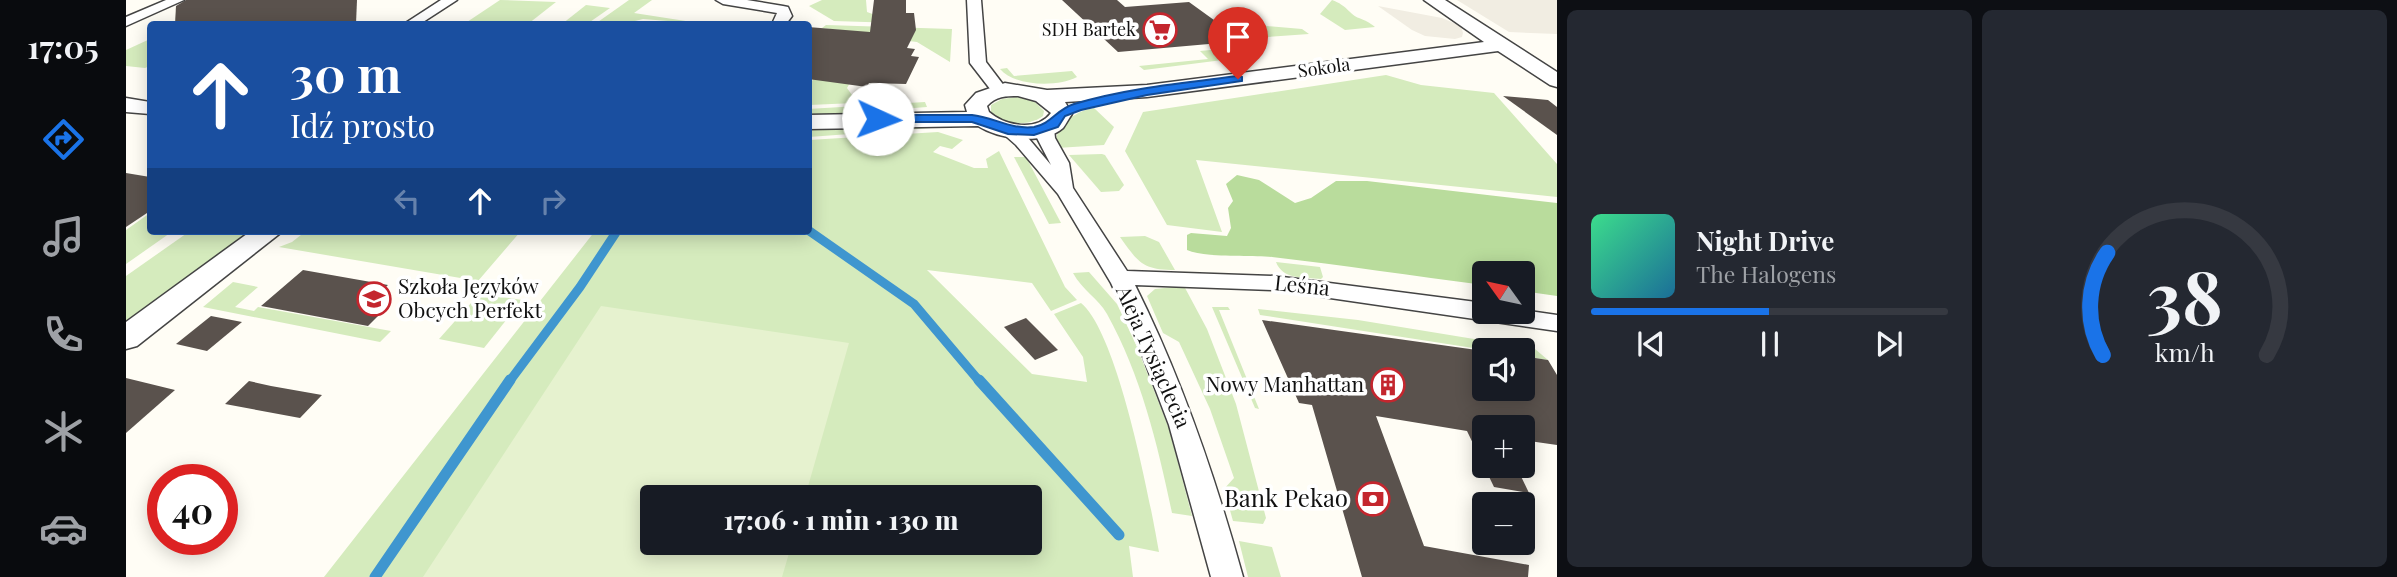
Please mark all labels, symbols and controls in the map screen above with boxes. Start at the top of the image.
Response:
pin [1208,7,1268,79]
supermarket icon: SDH Bartek [1141,11,1179,49]
place label: SDH Bartek [1042,17,1136,41]
icon: arrive [1219,18,1257,56]
text: 17:05 [27,24,99,67]
text: 30 m [290,40,401,105]
icon: ahead [175,49,266,140]
street label: Sokola [1296,51,1352,83]
position arrow [841,82,915,156]
text: Idź prosto [290,103,435,146]
icon: directions [39,115,88,164]
icon: left [388,182,426,220]
icon: ahead [461,182,499,220]
icon: right [534,182,572,220]
icon: music [39,212,88,261]
text: Night Drive [1696,223,1834,258]
text: 38 [2146,246,2223,343]
text: The Halogens [1696,258,1836,289]
north arrow [1472,261,1535,324]
map controls [1472,261,1535,555]
street label: Leśna [1273,267,1332,301]
place label: Szkoła Języków Obcych Perfekt [398,271,542,323]
school or university icon: Szkoła Języków Obcych Perfekt [355,280,393,318]
street label: Aleja Tysiąclecia [1110,280,1199,432]
icon: phone [39,310,88,359]
icon: previous [1632,325,1670,363]
icon: pause [1751,325,1789,363]
icon: next [1870,325,1908,363]
text: km/h [2155,334,2215,367]
button: sound [1472,338,1535,401]
building icon: Nowy Manhattan [1369,366,1407,404]
place label: Nowy Manhattan [1206,369,1364,397]
icon: climate [39,407,88,456]
button: + [1472,415,1535,478]
speed limit sign: 40 [147,464,238,555]
bank icon: Bank Pekao [1354,480,1392,518]
place label: Bank Pekao [1224,481,1348,513]
button: − [1472,492,1535,555]
text: 17:06 · 1 min · 130 m [724,502,958,537]
icon: car [39,504,88,553]

